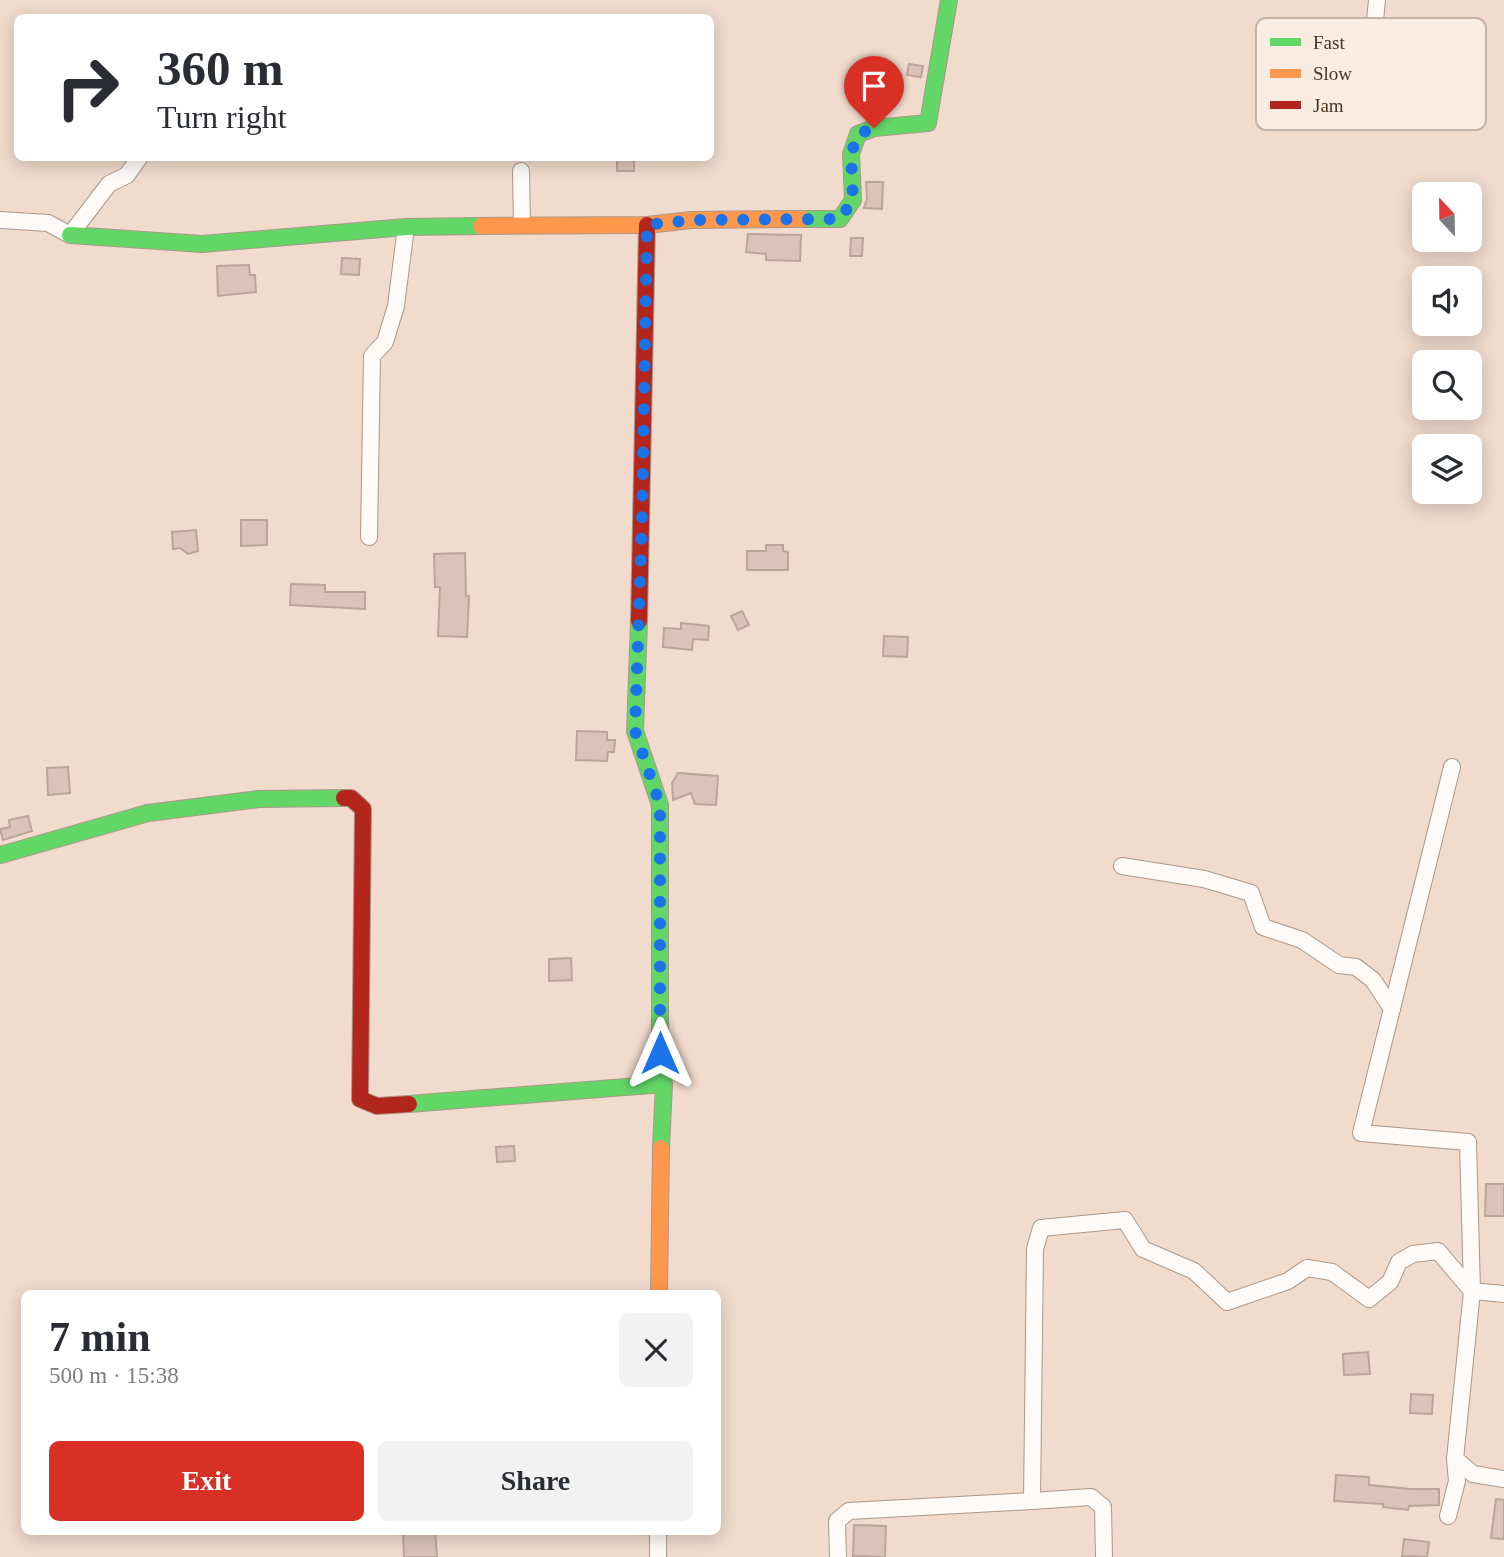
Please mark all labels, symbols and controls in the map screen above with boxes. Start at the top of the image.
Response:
legend [1256,18,1486,130]
text: Fast [1313,32,1345,53]
text: 360 m [157,41,284,96]
icon: right [42,42,133,133]
pin [844,56,904,128]
text: Slow [1313,63,1352,84]
icon: arrive [855,67,893,105]
text: Jam [1313,95,1344,116]
text: Turn right [157,99,287,135]
north arrow [1412,182,1482,252]
map controls [1412,182,1482,504]
button: sound [1412,266,1482,336]
button: search [1412,350,1482,420]
button: layers [1412,434,1482,504]
position arrow [623,1016,697,1090]
button: close [619,1313,693,1387]
text: 7 min [49,1314,151,1360]
text: 500 m · 15:38 [49,1363,179,1388]
button: Exit [49,1441,364,1521]
button: Share [378,1441,693,1521]

